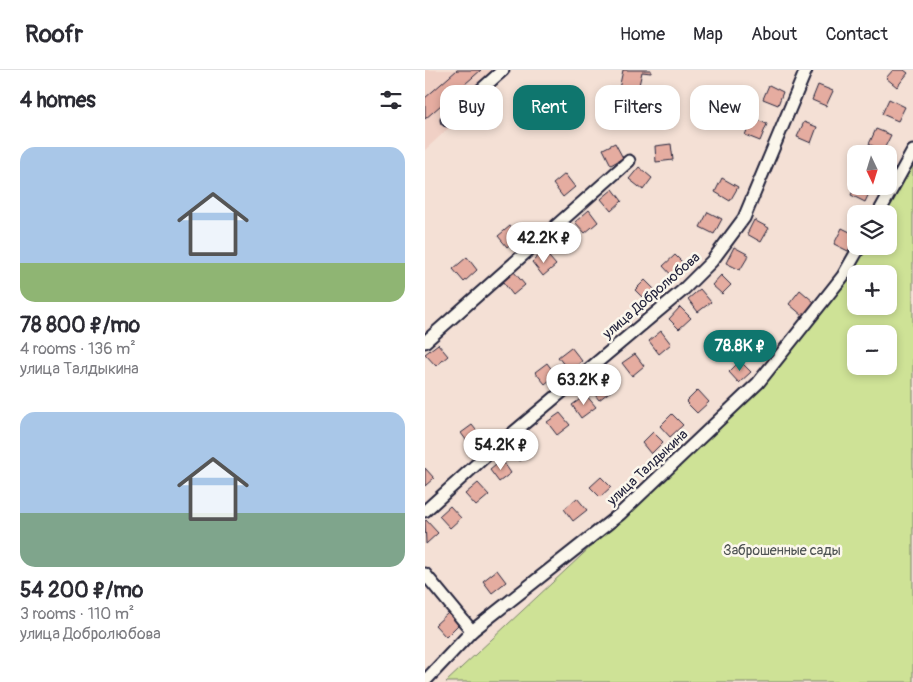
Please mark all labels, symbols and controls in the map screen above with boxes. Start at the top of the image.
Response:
text: Roofr [25,20,83,49]
text: Home [620,23,665,46]
text: Map [693,23,723,46]
text: About [751,23,797,46]
text: Contact [825,23,888,46]
chip: Buy [440,85,503,130]
chip: Rent [513,85,585,130]
chip: Filters [595,85,680,130]
chip: New [690,85,759,130]
icon: filters [377,86,405,114]
text: 4 homes [20,87,96,114]
north arrow [847,145,897,195]
map controls [847,145,897,375]
icon: home [168,179,258,269]
button: layers [847,205,897,255]
pin: 42.2K ₽ [498,222,590,264]
text: 42.2K ₽ [517,228,571,248]
street label: улица Добролюбова [599,249,703,343]
button: + [847,265,897,315]
text: 78 800 ₽/mo [20,312,140,339]
button: − [847,325,897,375]
pin: 78.8K ₽ [694,330,786,372]
text: 78.8K ₽ [715,336,765,356]
text: 4 rooms · 136 m² [20,339,136,359]
text: улица Талдыкина [20,359,139,379]
pin: 63.2K ₽ [538,364,630,406]
text: 63.2K ₽ [557,370,611,390]
street label: улица Талдыкина [603,426,691,510]
pin: 54.2K ₽ [455,428,547,471]
text: 54.2K ₽ [474,435,528,455]
icon: home [168,444,258,534]
park label: Заброшенные сады [723,542,841,559]
text: 54 200 ₽/mo [20,577,143,604]
text: 3 rooms · 110 m² [20,604,134,624]
text: улица Добролюбова [20,624,161,644]

